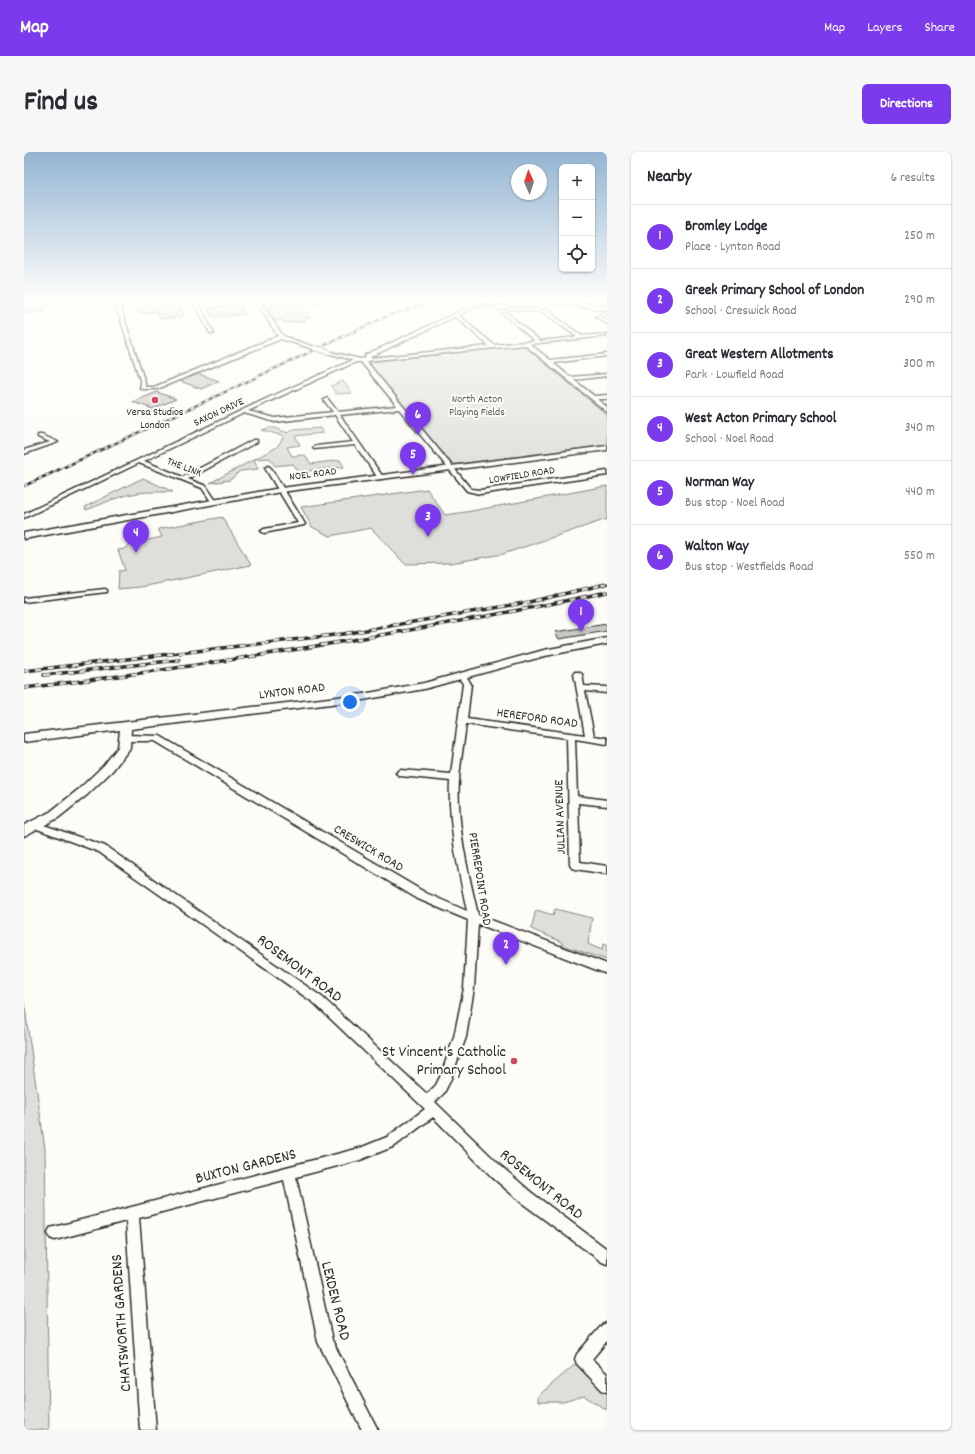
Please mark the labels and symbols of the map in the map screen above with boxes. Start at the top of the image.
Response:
north arrow [511,164,547,200]
park label: North Acton Playing Fields [449,392,505,421]
street label: SAXON DRIVE [191,394,247,432]
marker: Versa Studios London [150,395,160,405]
pin: 6 [405,402,431,435]
place label: Versa Studios London [127,405,184,434]
pin: 5 [400,442,426,475]
street label: THE LINK [164,454,204,482]
street label: LOWFIELD ROAD [488,463,556,489]
street label: NOEL ROAD [289,464,338,486]
pin: 3 [415,504,441,537]
pin: 4 [123,520,149,553]
pin: 1 [568,599,594,632]
street label: LYNTON ROAD [258,679,326,705]
your location [340,692,360,712]
street label: HEREFORD ROAD [495,704,579,734]
street label: JULIAN AVENUE [550,779,572,855]
street label: CRESWICK ROAD [329,821,407,878]
street label: PIERREPOINT ROAD [462,831,496,927]
street label: ROSEMONT ROAD [251,929,347,1009]
pin: 2 [493,932,519,965]
place label: St Vincent's Catholic Primary School [382,1041,506,1082]
marker: St Vincent's Catholic Primary School [509,1056,519,1066]
street label: BUXTON GARDENS [193,1143,299,1191]
street label: ROSEMONT ROAD [494,1144,588,1226]
street label: CHATSWORTH GARDENS [106,1253,138,1393]
street label: LEXDEN ROAD [314,1259,356,1343]

